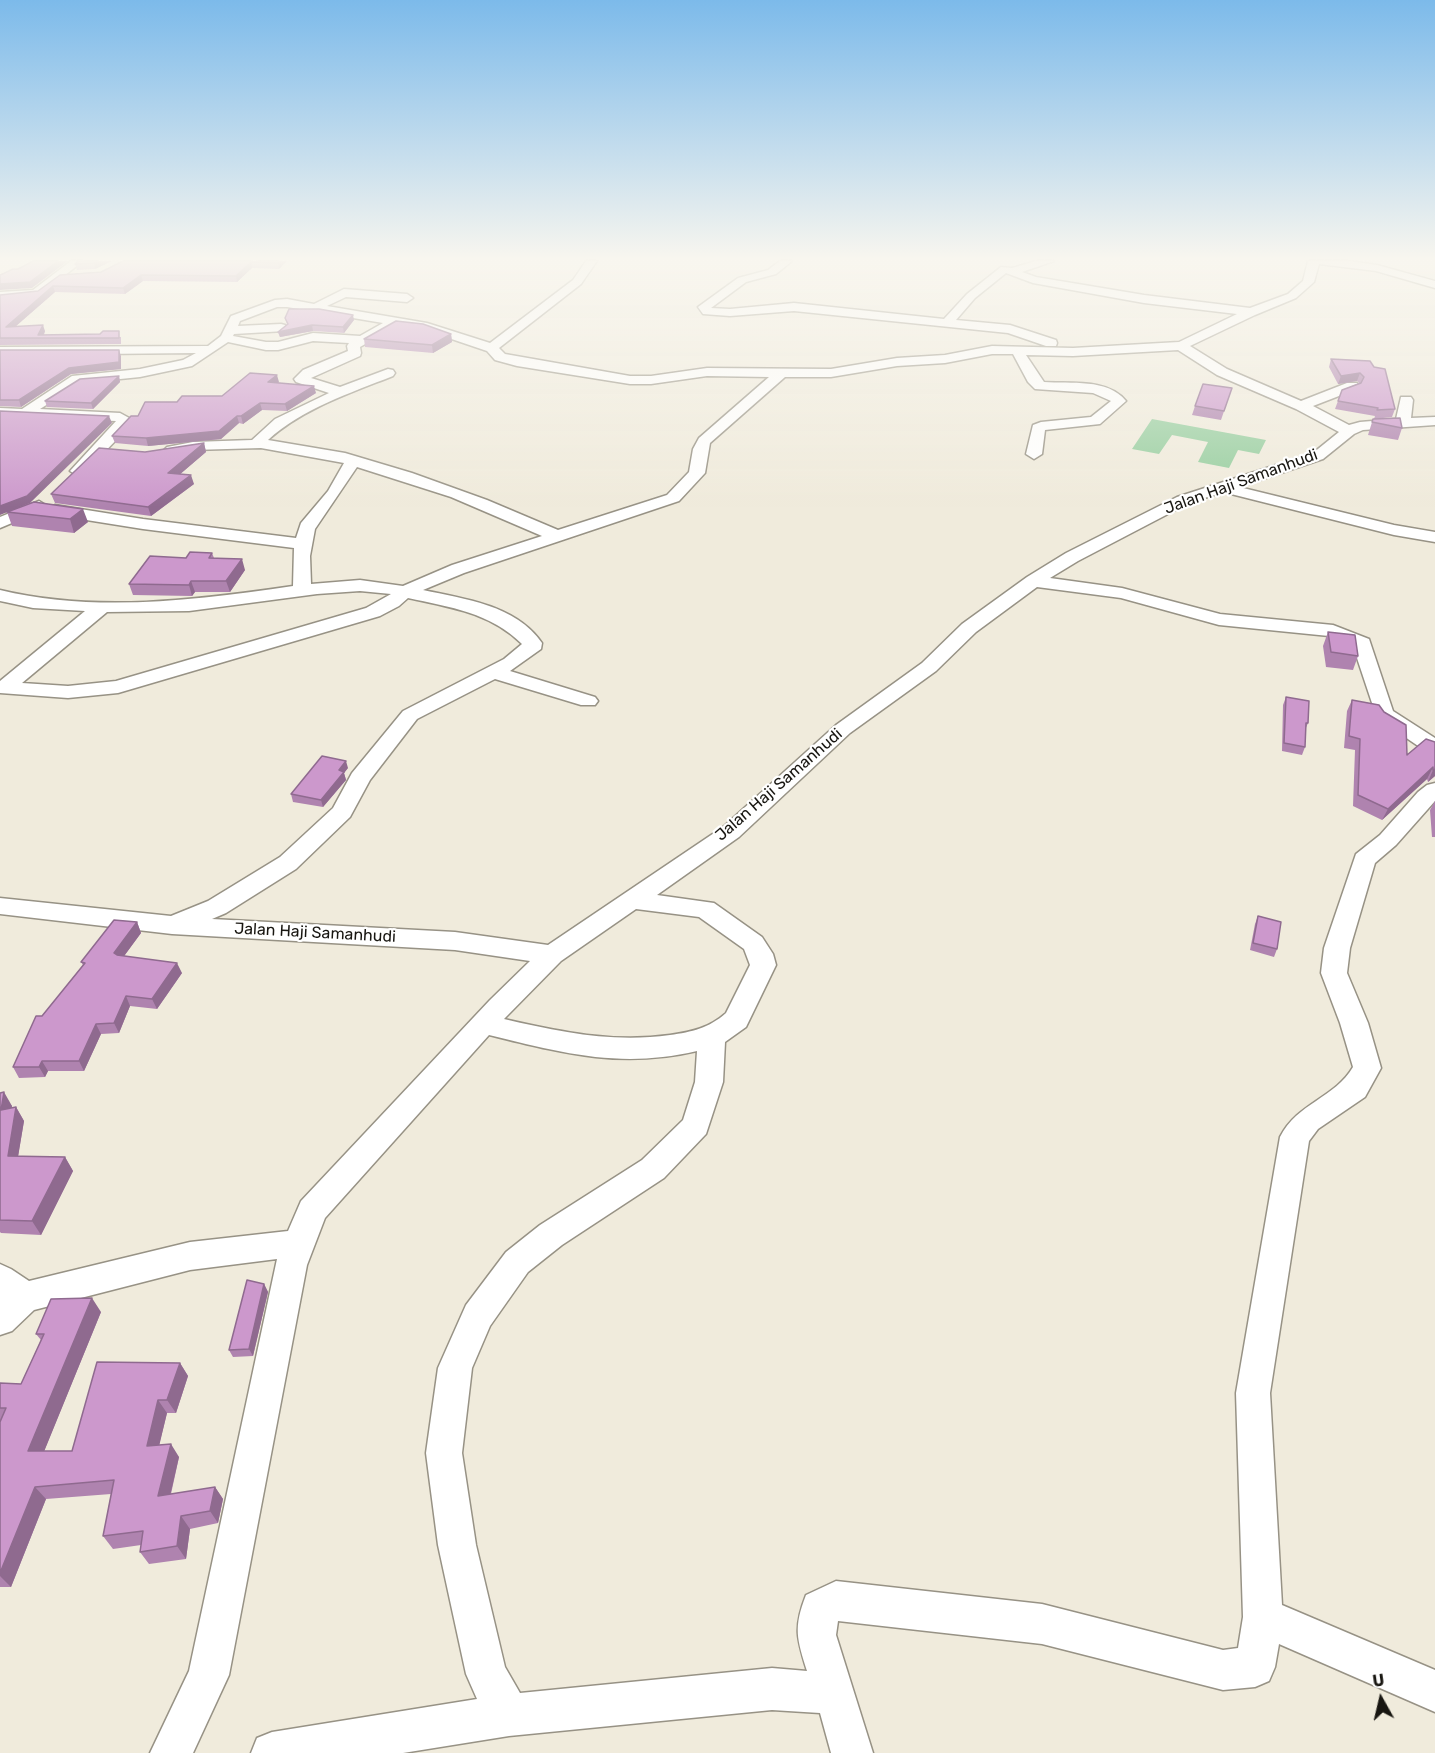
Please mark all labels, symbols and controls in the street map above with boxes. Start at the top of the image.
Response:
street label: Jalan Haji Samanhudi [1162,445,1320,519]
street label: Jalan Haji Samanhudi [712,725,846,845]
street label: Jalan Haji Samanhudi [234,919,396,947]
north arrow [1351,1669,1411,1729]
text: U [1371,1670,1385,1691]

